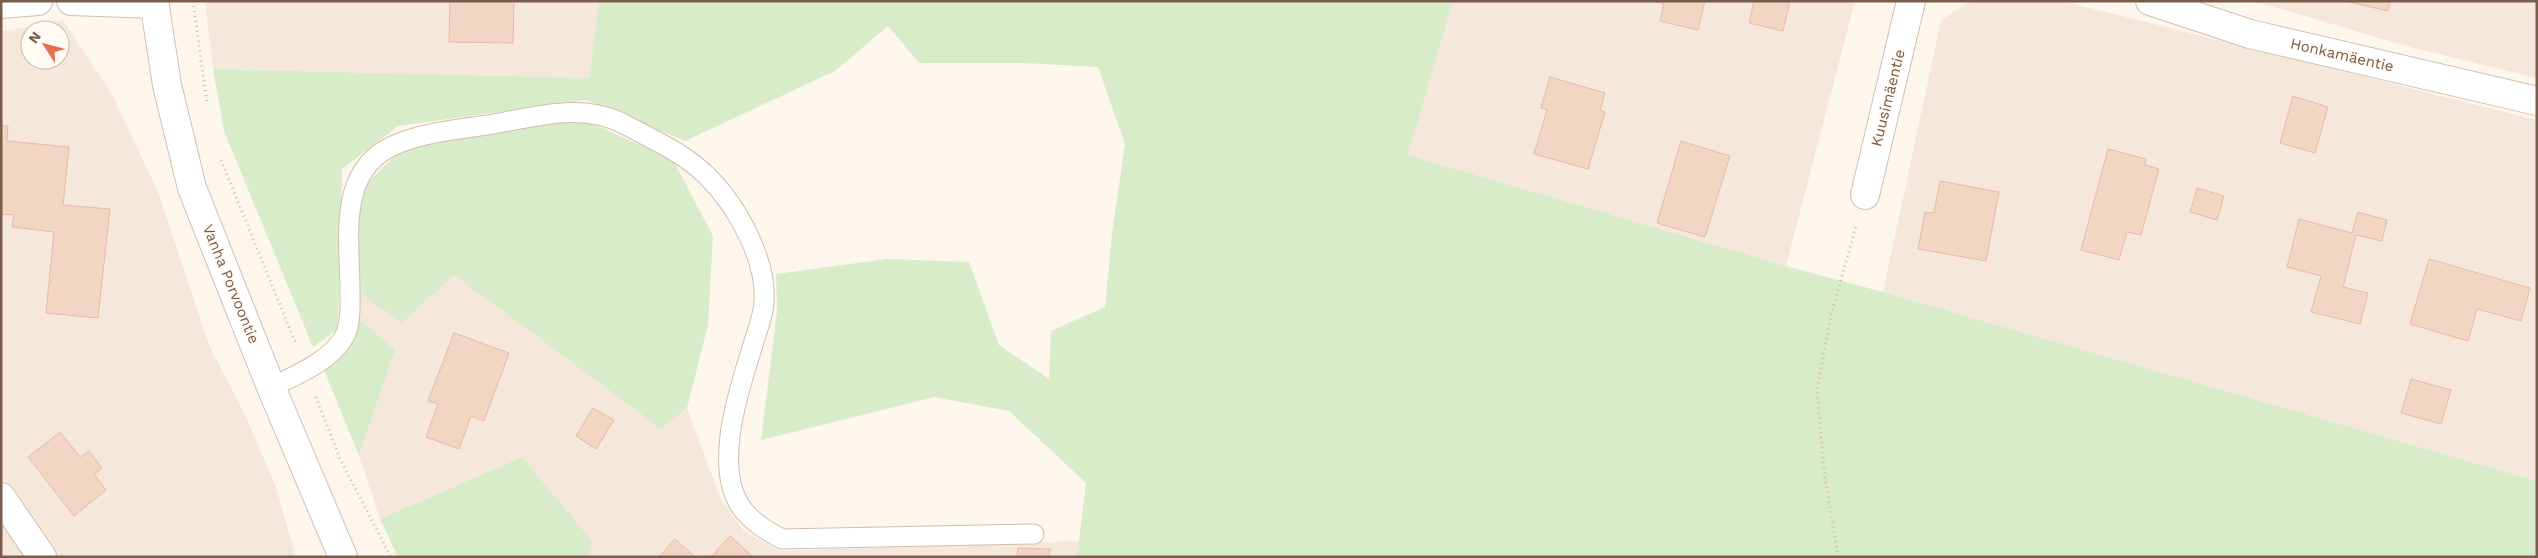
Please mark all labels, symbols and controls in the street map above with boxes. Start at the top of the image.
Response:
north arrow [20,20,70,70]
text: N [25,28,44,46]
street label: Honkamäentie [2289,34,2395,76]
street label: Kuusimäentie [1867,48,1909,148]
street label: Vanha Porvoontie [199,222,263,346]

